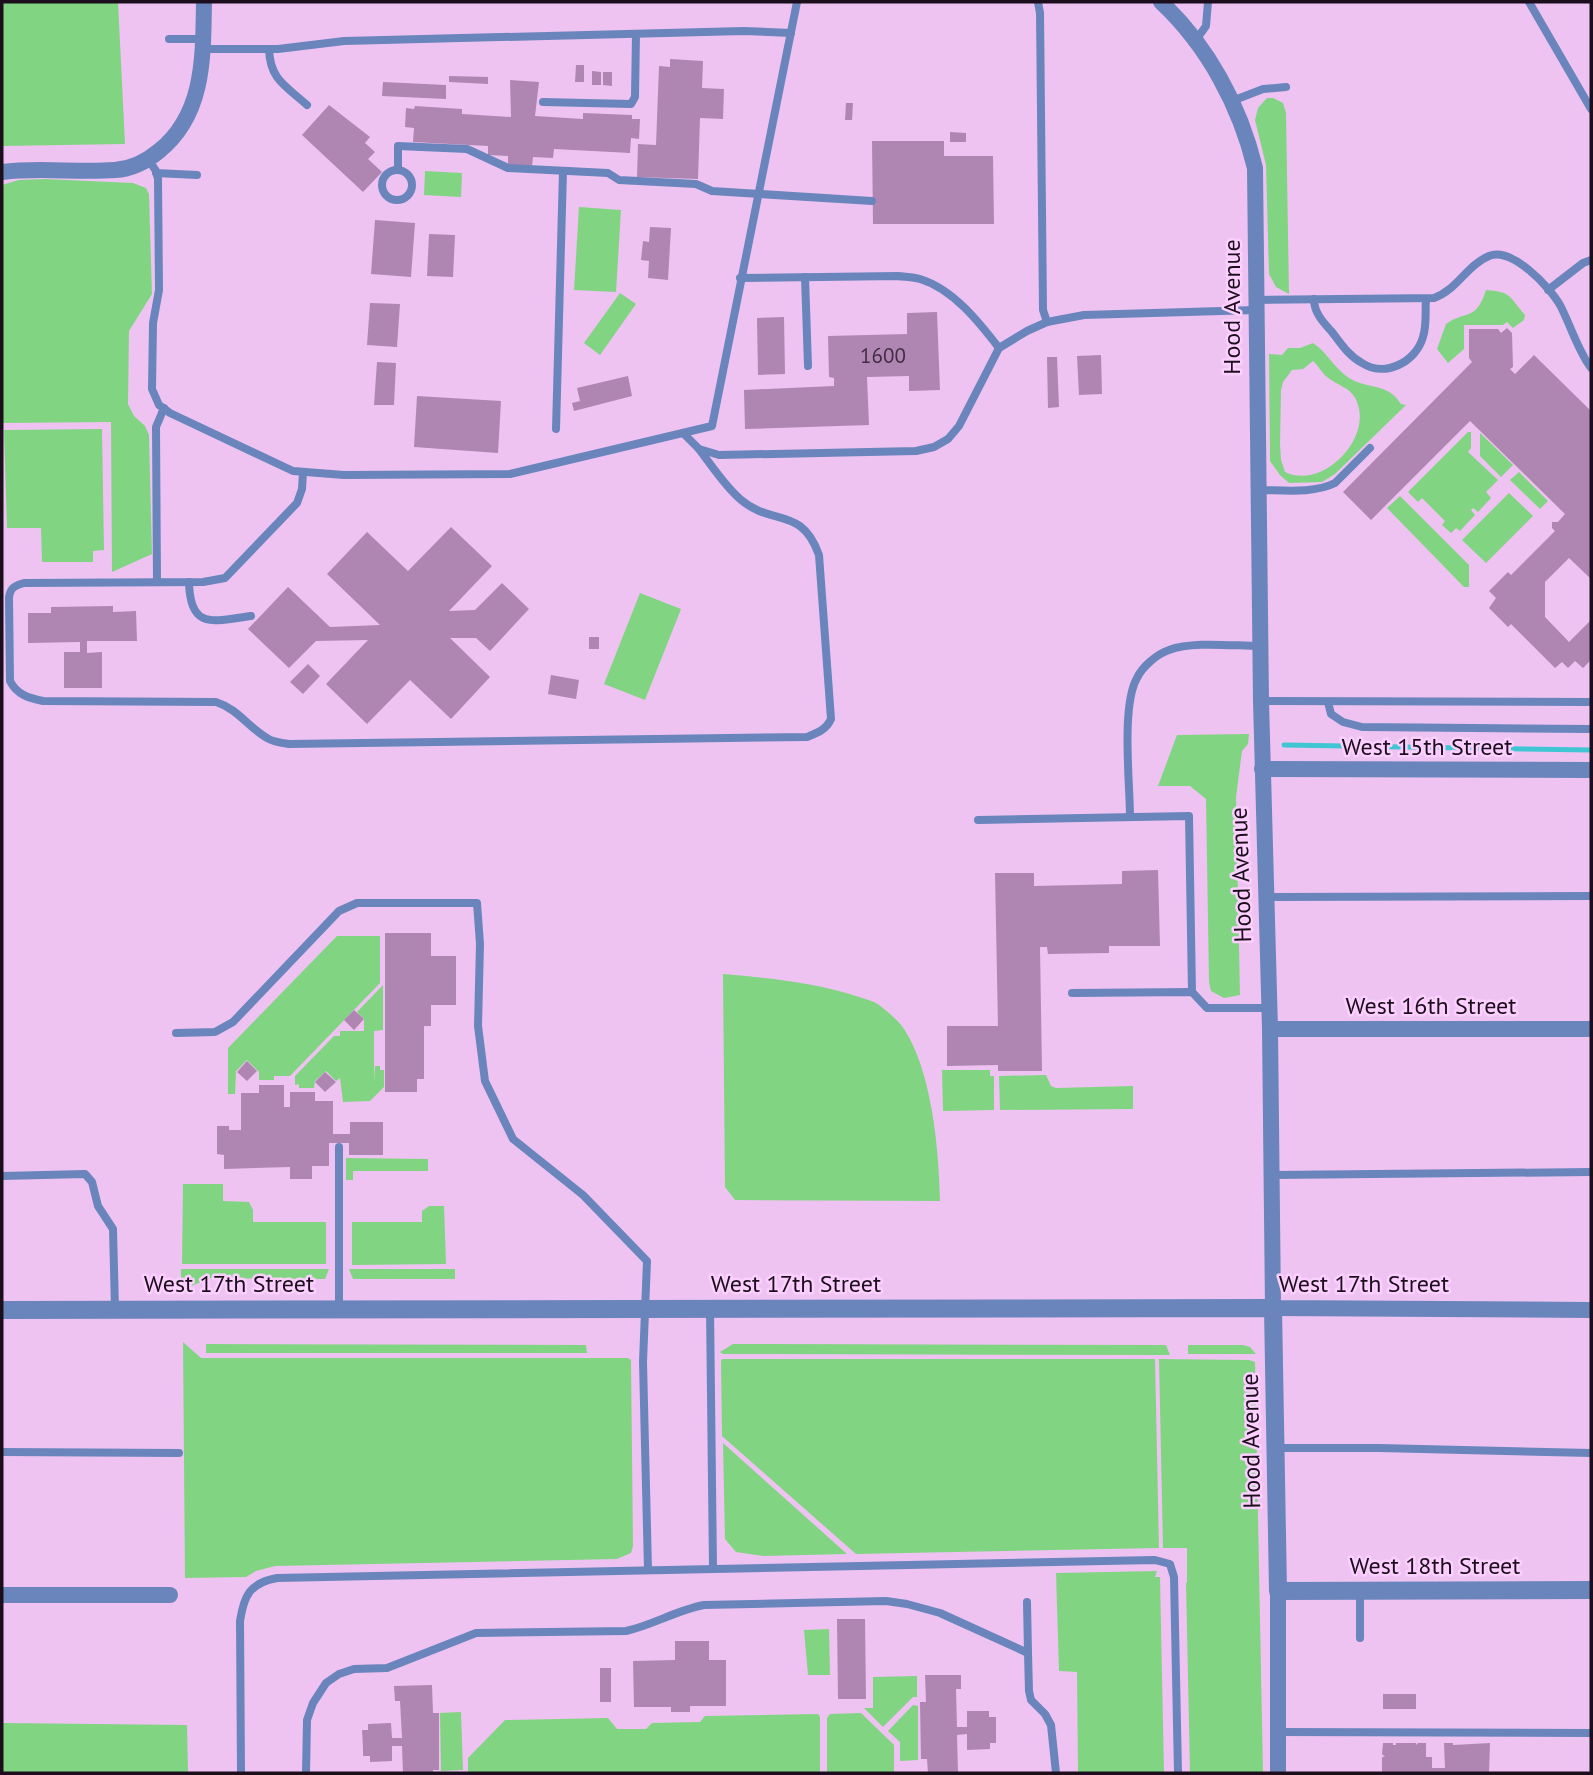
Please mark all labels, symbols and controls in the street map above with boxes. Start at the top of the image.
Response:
street label: Hood Avenue [1216,239,1247,375]
house number: 1600 [860,342,906,369]
street label: West 15th Street [1342,731,1512,762]
street label: Hood Avenue [1223,807,1258,943]
street label: West 16th Street [1346,990,1516,1021]
street label: West 17th Street [144,1268,314,1299]
street label: West 17th Street [711,1268,881,1299]
street label: West 17th Street [1279,1268,1449,1299]
street label: Hood Avenue [1234,1373,1267,1509]
street label: West 18th Street [1350,1550,1520,1581]

